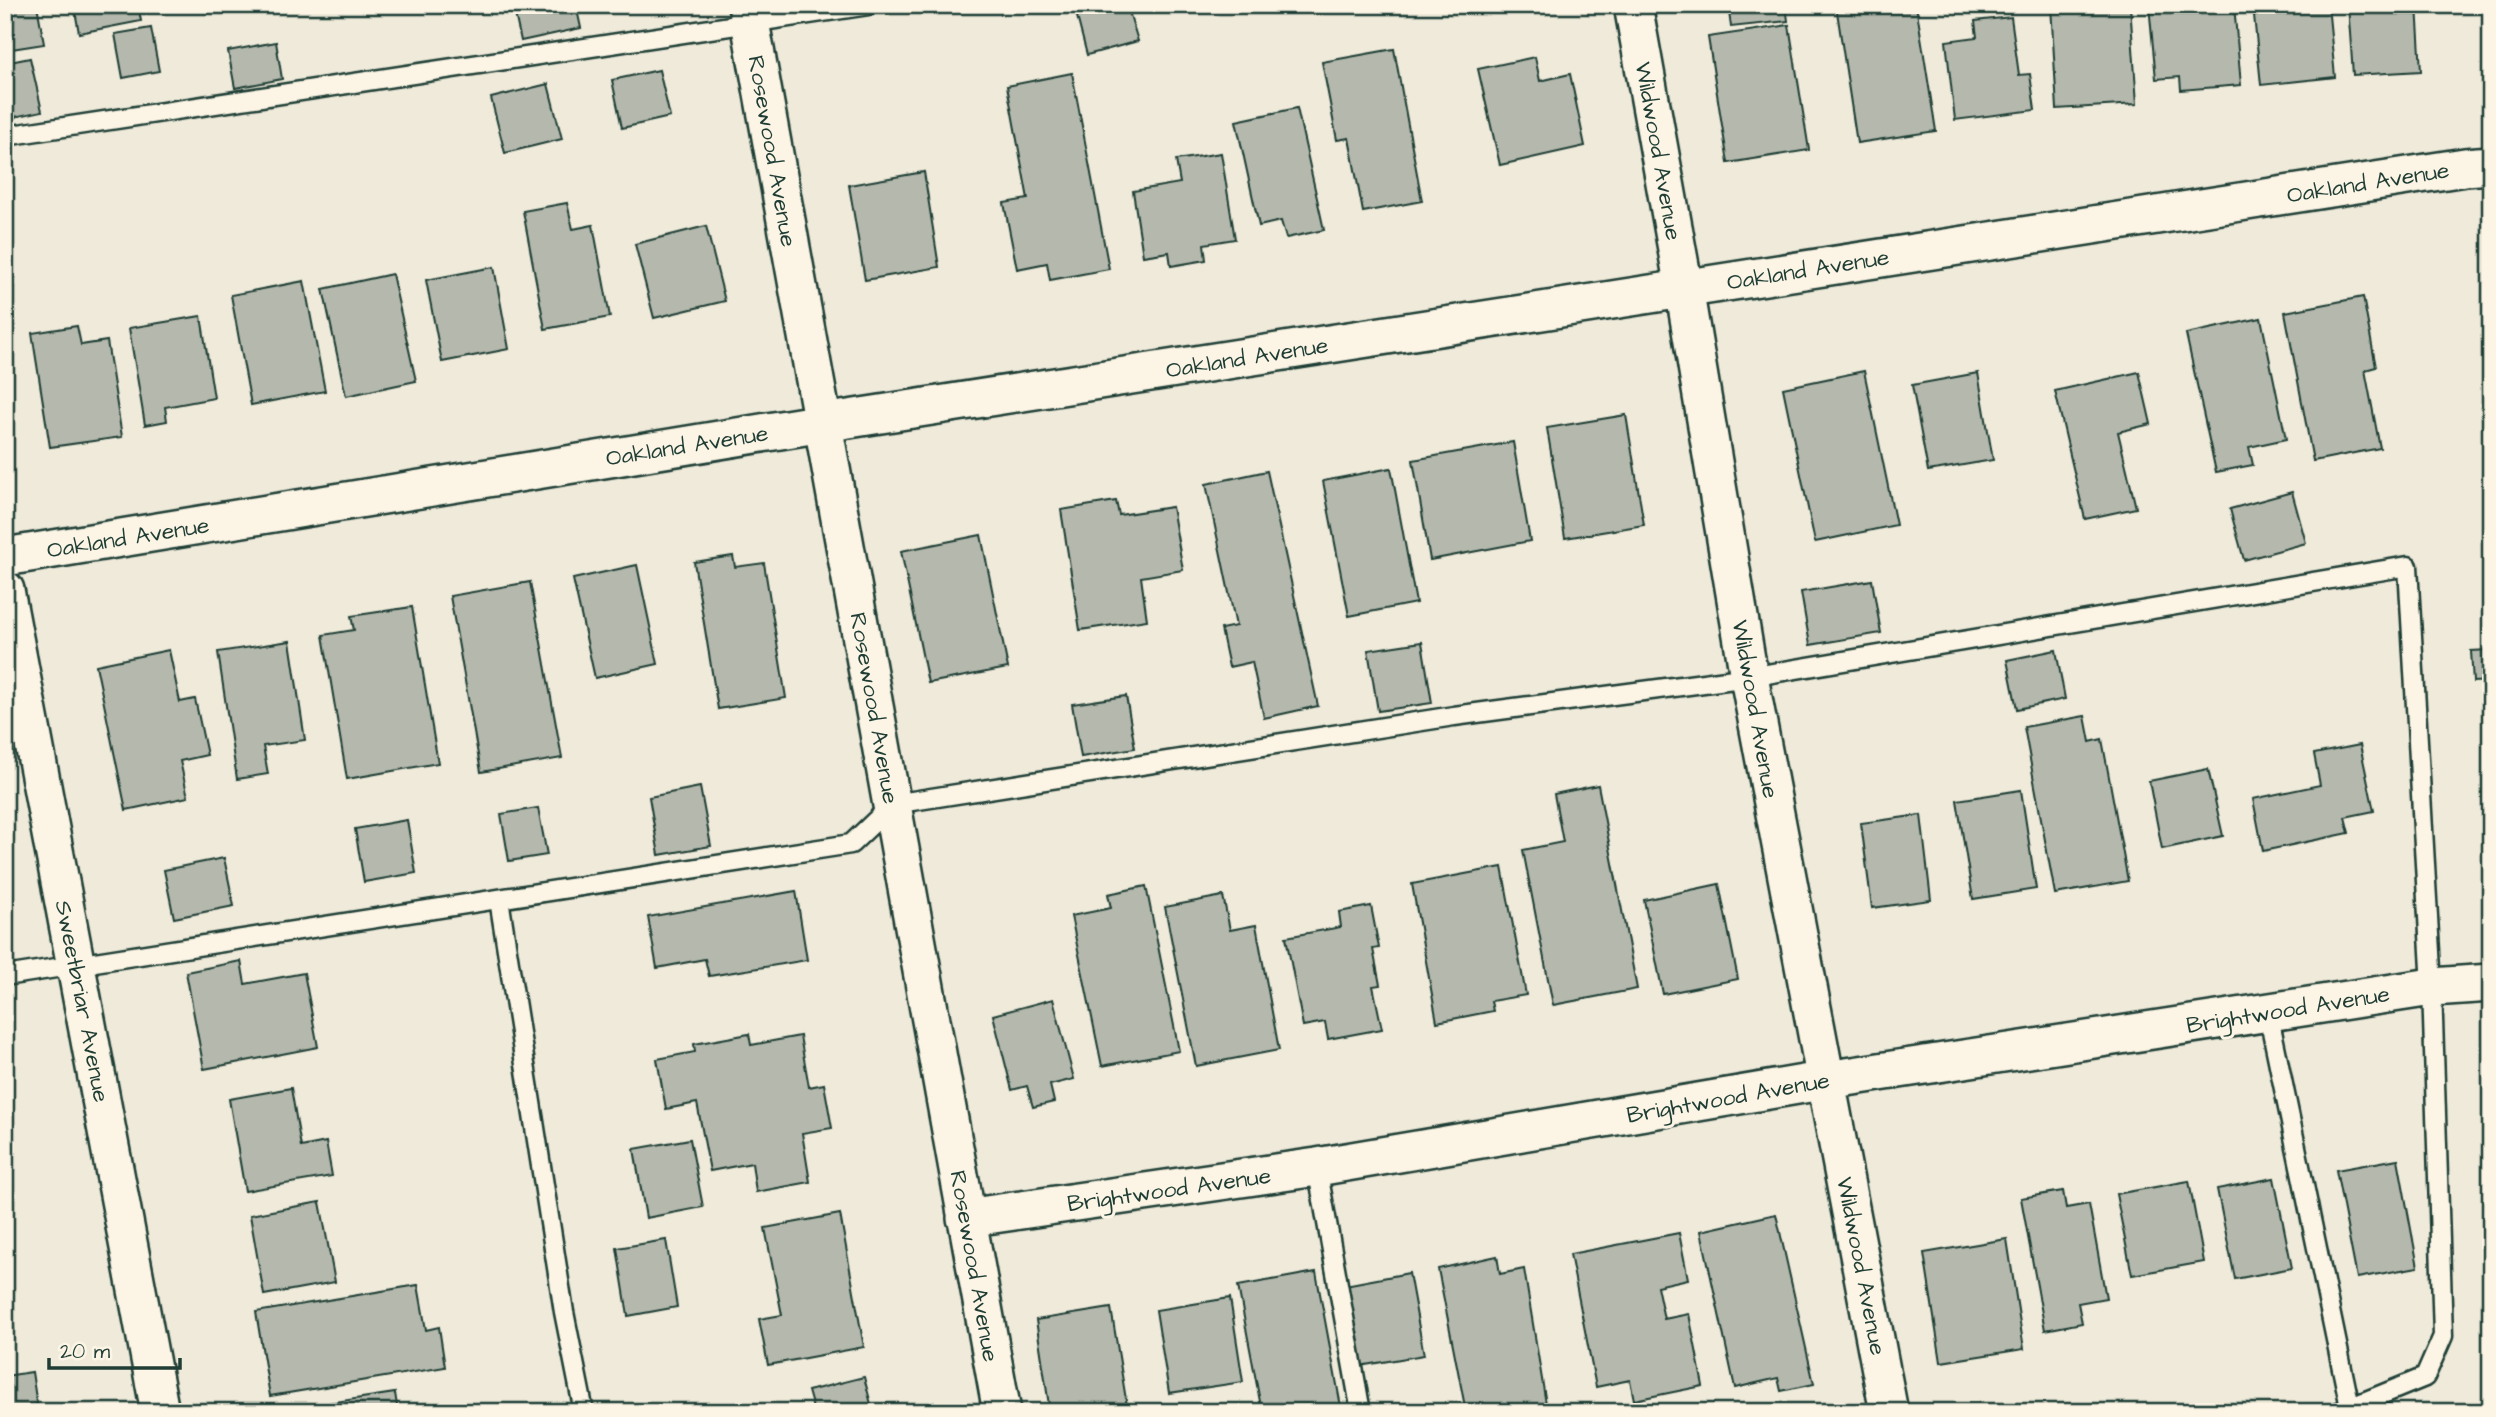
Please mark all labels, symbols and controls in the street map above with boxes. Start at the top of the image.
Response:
street label: Rosewood Avenue [739,53,805,249]
street label: Wildwood Avenue [1627,59,1689,243]
street label: Oakland Avenue [2285,154,2452,212]
street label: Oakland Avenue [1725,241,1892,299]
street label: Oakland Avenue [1164,329,1331,387]
street label: Oakland Avenue [604,417,771,475]
street label: Oakland Avenue [45,509,212,567]
street label: Rosewood Avenue [841,610,907,806]
street label: Wildwood Avenue [1724,617,1786,801]
street label: Sweetbriar Avenue [47,898,117,1105]
street label: Brightwood Avenue [2184,978,2392,1043]
street label: Brightwood Avenue [1624,1064,1832,1133]
street label: Brightwood Avenue [1065,1160,1273,1221]
street label: Rosewood Avenue [941,1168,1007,1364]
street label: Wildwood Avenue [1828,1174,1894,1358]
scale bar [49,1326,180,1370]
text: 20 m [60,1337,111,1366]

